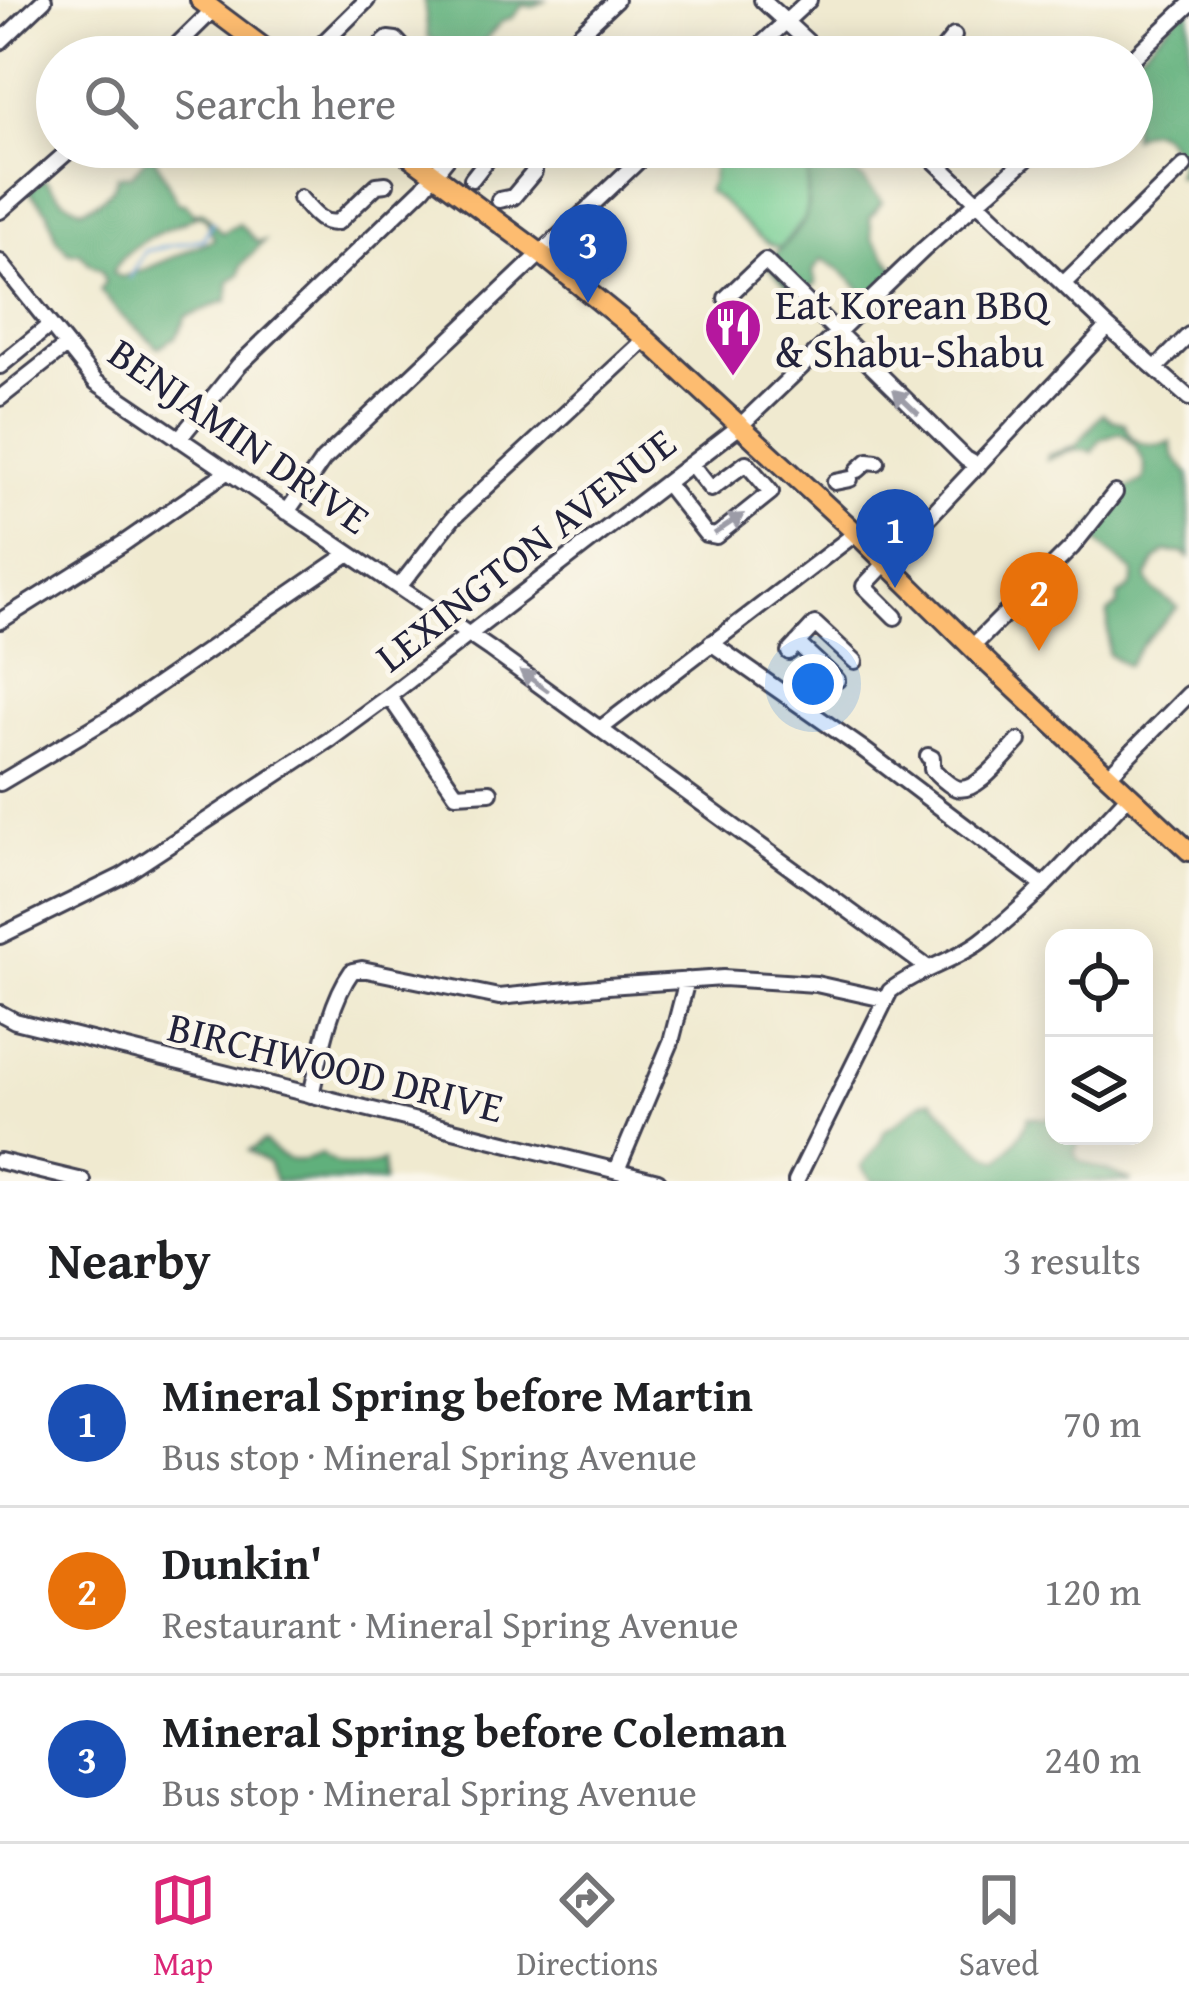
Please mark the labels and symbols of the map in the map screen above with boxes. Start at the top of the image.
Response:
pin: 3 [549,204,627,303]
place label: Eat Korean BBQ & Shabu-Shabu [775,273,1051,382]
restaurant icon: Eat Korean BBQ & Shabu-Shabu [702,296,764,378]
street label: BENJAMIN DRIVE [97,322,383,548]
one-way arrow [892,388,921,416]
street label: LEXINGTON AVENUE [362,412,688,686]
pin: 1 [856,489,934,588]
one-way arrow [713,513,745,536]
pin: 2 [1000,552,1078,651]
your location [783,654,843,714]
one-way arrow [518,670,550,693]
street label: BIRCHWOOD DRIVE [162,995,510,1137]

